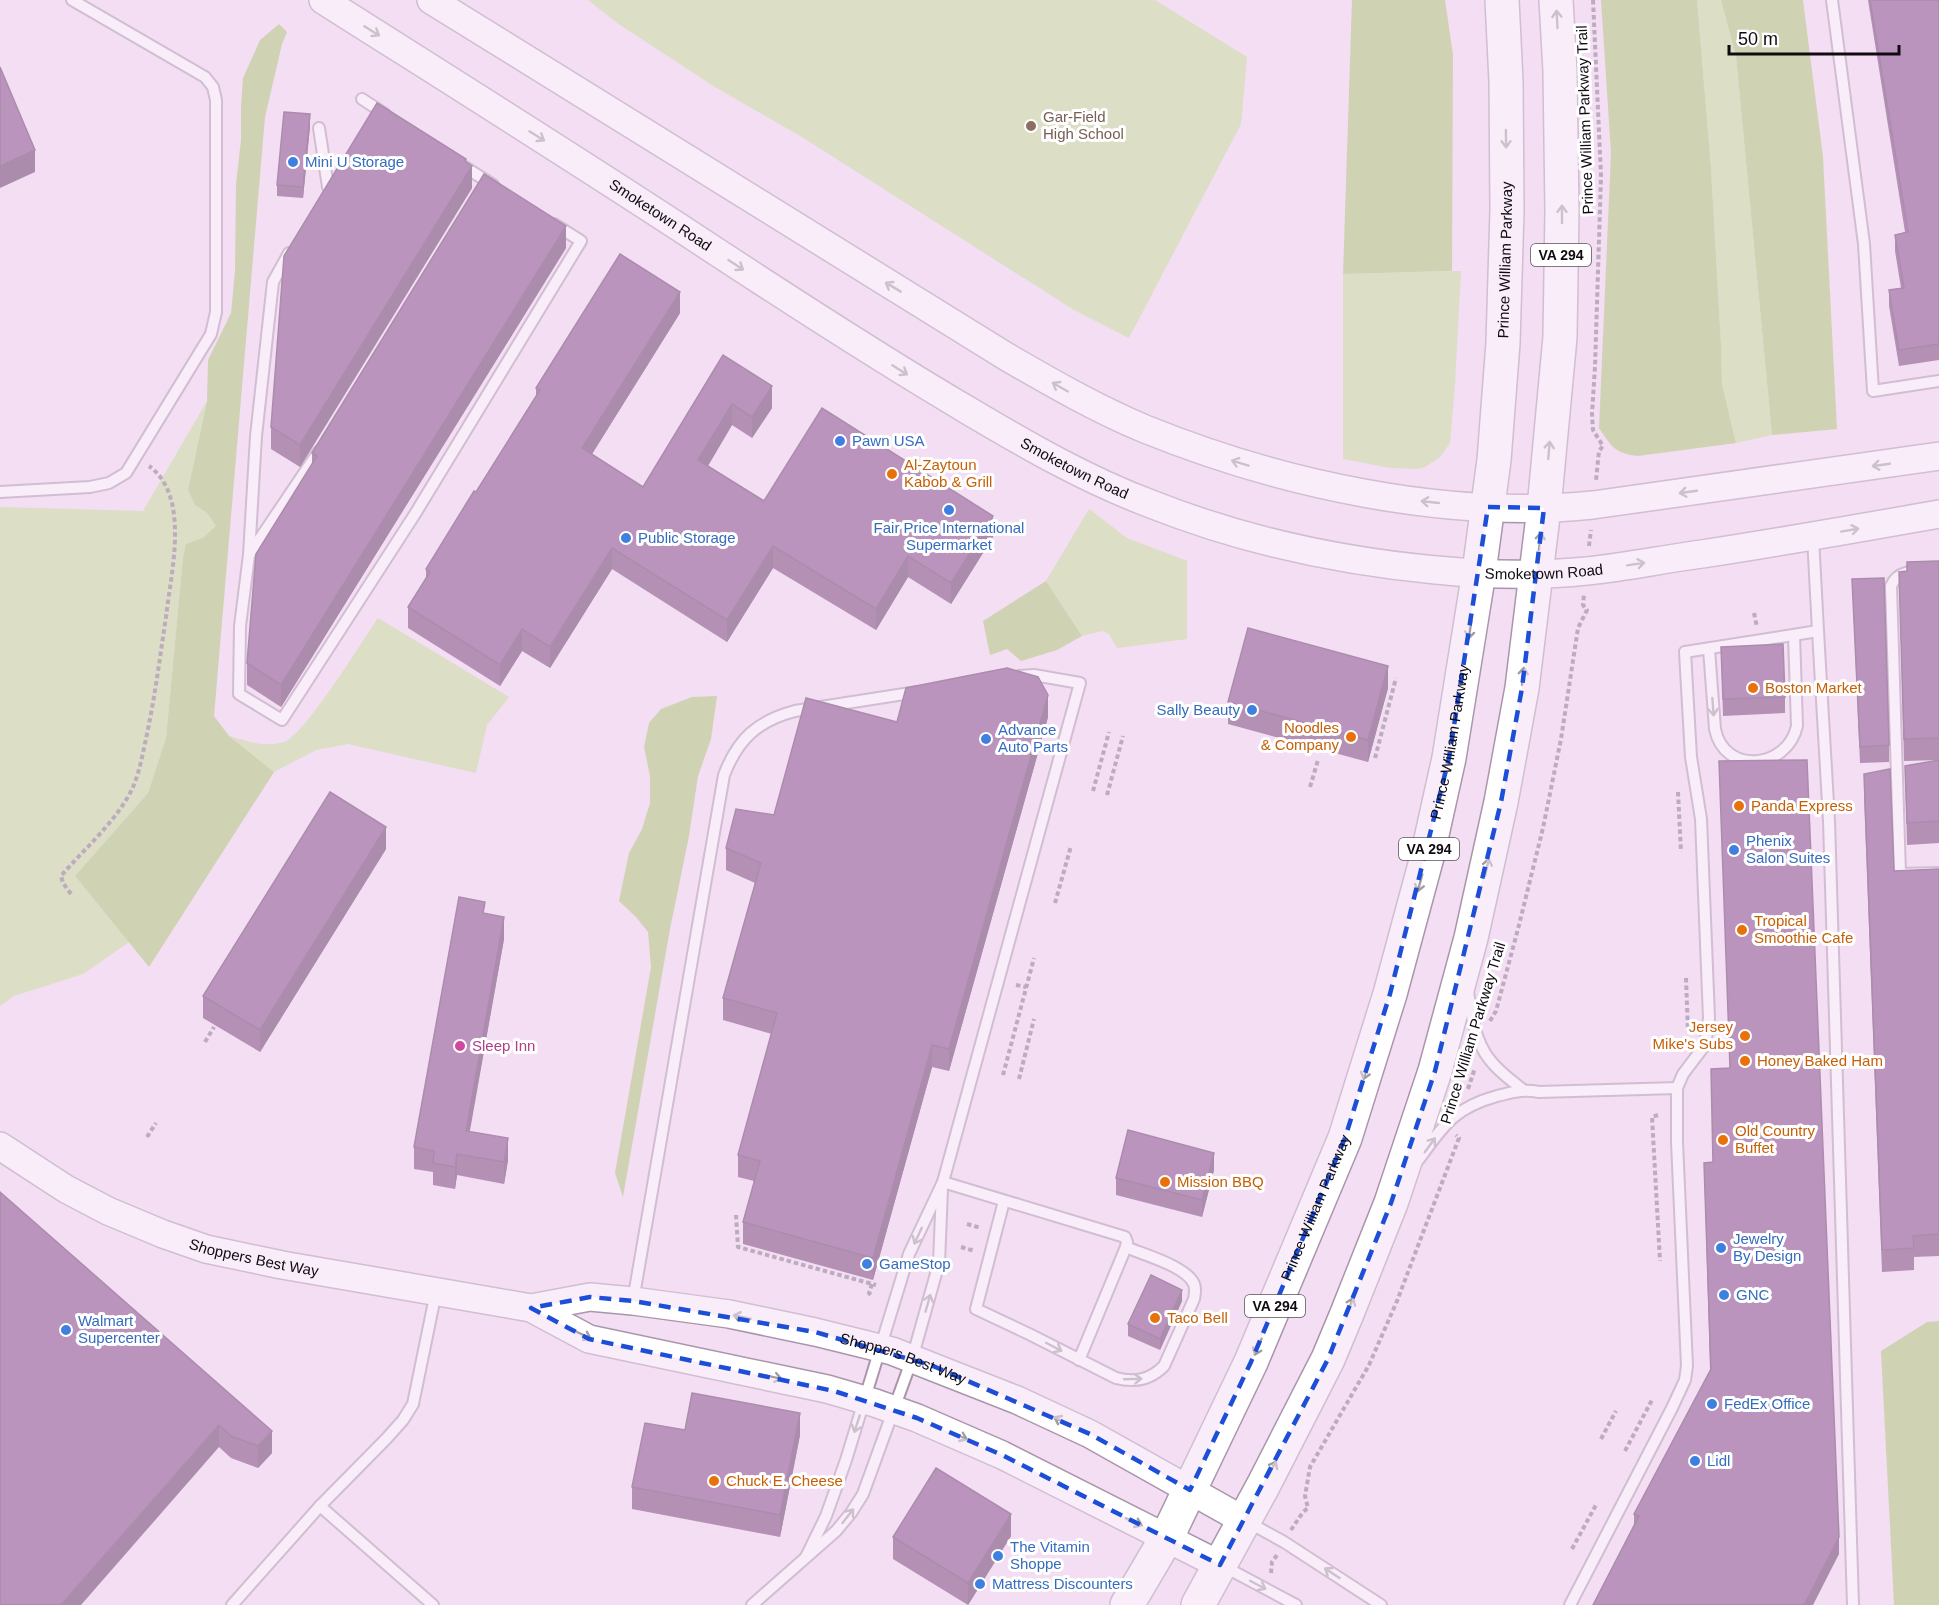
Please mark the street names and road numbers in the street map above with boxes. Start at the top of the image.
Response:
street label: Prince William Parkway Trail [1573,25,1596,215]
street label: Smoketown Road [606,175,715,254]
street label: Prince William Parkway [1494,181,1515,339]
road number: VA 294 [1531,244,1591,266]
street label: Smoketown Road [1018,434,1131,502]
street label: Smoketown Road [1484,560,1604,582]
street label: Prince William Parkway [1427,663,1472,821]
road number: VA 294 [1399,838,1459,860]
street label: Prince William Parkway Trail [1437,940,1508,1126]
street label: Prince William Parkway [1277,1132,1354,1283]
street label: Shoppers Best Way [187,1235,321,1279]
road number: VA 294 [1245,1295,1305,1317]
street label: Shoppers Best Way [838,1329,969,1387]

